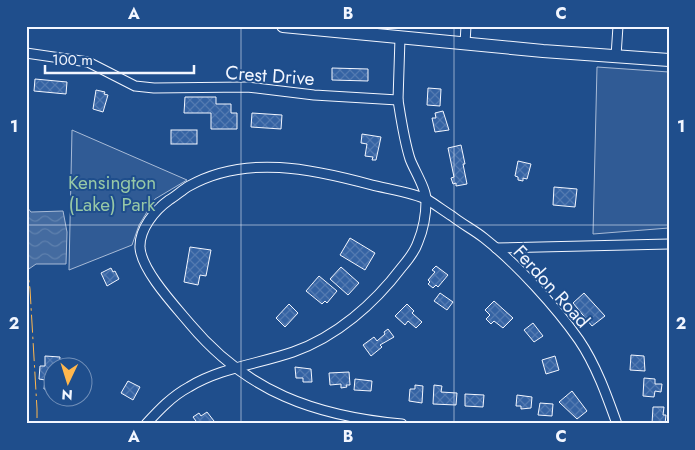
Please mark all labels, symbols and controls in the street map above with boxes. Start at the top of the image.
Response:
text: A [127,2,140,25]
text: B [343,2,353,25]
text: C [555,2,567,25]
scale bar [45,42,194,74]
text: 100 m [52,49,93,71]
street label: Crest Drive [225,59,316,92]
text: 1 [10,115,18,138]
text: 1 [677,115,685,138]
park label: Kensington (Lake) Park [68,169,156,218]
street label: Ferdon Road [507,239,596,334]
text: 2 [9,312,19,335]
text: 2 [676,312,686,335]
north arrow [42,358,92,408]
text: N [61,385,73,405]
text: A [127,425,140,448]
text: B [343,425,353,448]
text: C [555,425,567,448]

